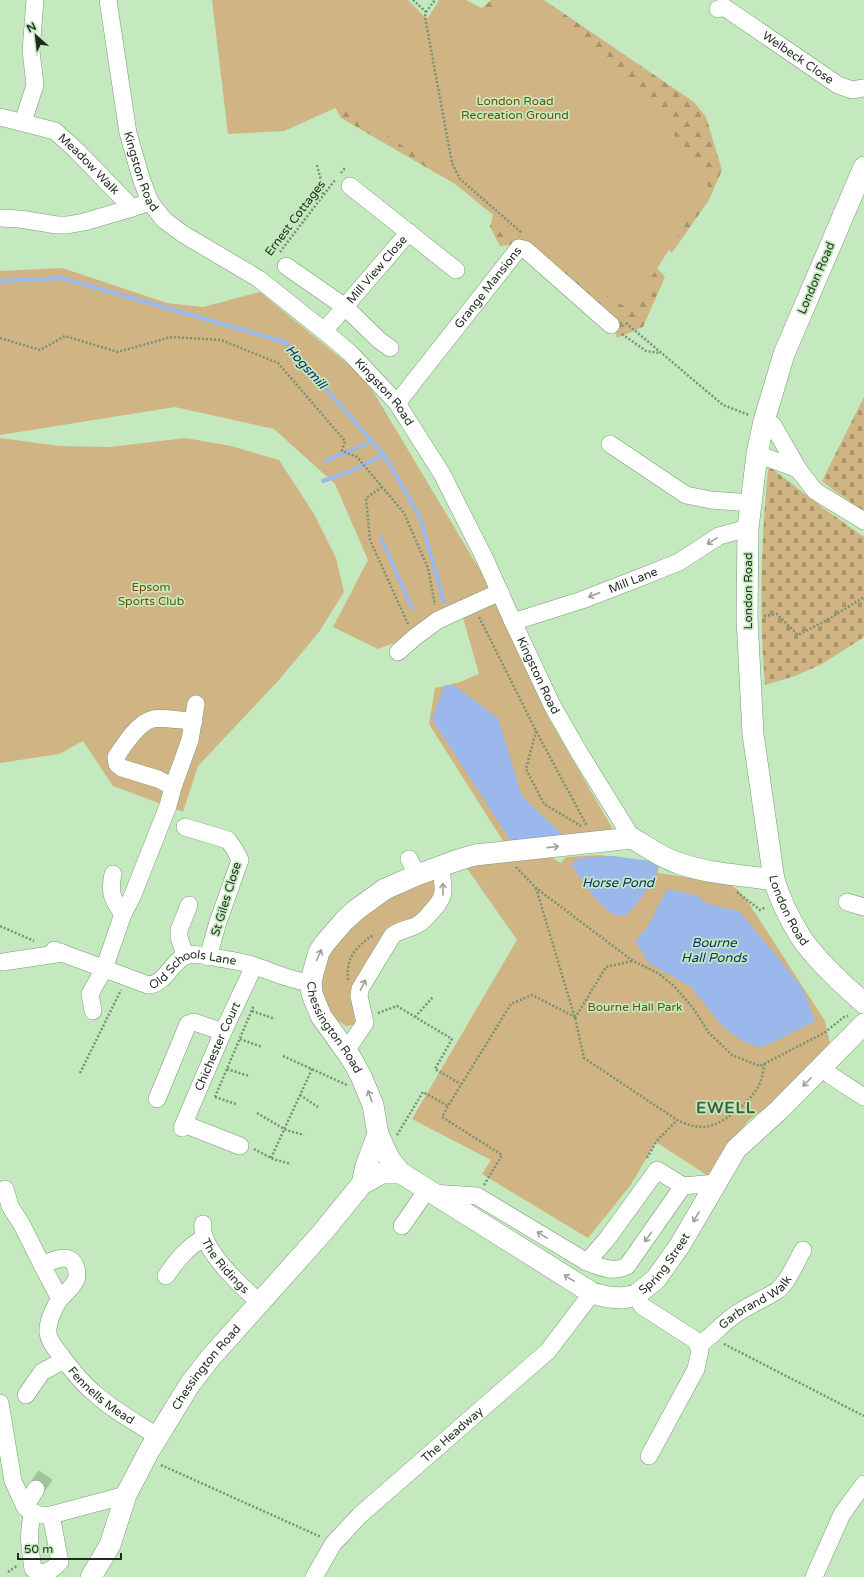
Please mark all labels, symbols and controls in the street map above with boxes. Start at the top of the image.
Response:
north arrow [16,16,56,56]
text: N [25,20,38,35]
street label: Welbeck Close [760,28,836,87]
park label: London Road Recreation Ground [461,94,569,122]
street label: Kingston Road [121,130,162,214]
street label: Meadow Walk [56,131,122,198]
street label: Ernest Cottages [262,177,328,259]
street label: Mill View Close [344,232,410,307]
street label: London Road [795,240,837,316]
street label: Grange Mansions [451,244,525,331]
water label: Hogsmill [282,342,331,394]
street label: Kingston Road [352,355,417,428]
one-way arrow [707,537,718,545]
street label: London Road [741,553,755,629]
street label: Mill Lane [606,564,660,596]
park label: Epsom Sports Club [118,580,184,608]
one-way arrow [589,592,601,600]
street label: Kingston Road [514,634,563,717]
one-way arrow [546,844,559,851]
street label: St Giles Close [208,860,244,938]
street label: London Road [766,874,812,949]
water label: Horse Pond [582,875,656,891]
one-way arrow [439,883,447,896]
water label: Bourne Hall Ponds [681,935,748,966]
street label: Old Schools Lane [147,947,238,992]
one-way arrow [316,950,323,962]
one-way arrow [360,980,367,992]
street label: Chessington Road [304,981,365,1076]
street label: Chichester Court [192,999,243,1093]
park label: Bourne Hall Park [587,1000,683,1014]
one-way arrow [802,1077,812,1087]
one-way arrow [365,1091,373,1103]
district label: EWELL [696,1098,756,1118]
one-way arrow [692,1211,700,1223]
street label: Spring Street [636,1230,693,1297]
one-way arrow [537,1231,548,1239]
one-way arrow [644,1232,652,1243]
street label: The Ridings [199,1236,252,1297]
street label: Garbrand Walk [716,1273,795,1332]
one-way arrow [563,1274,575,1282]
street label: Chessington Road [169,1322,244,1412]
street label: Fennells Mead [65,1364,137,1427]
street label: The Headway [419,1404,486,1465]
scale bar [18,1535,121,1561]
text: 50 m [24,1542,53,1556]

